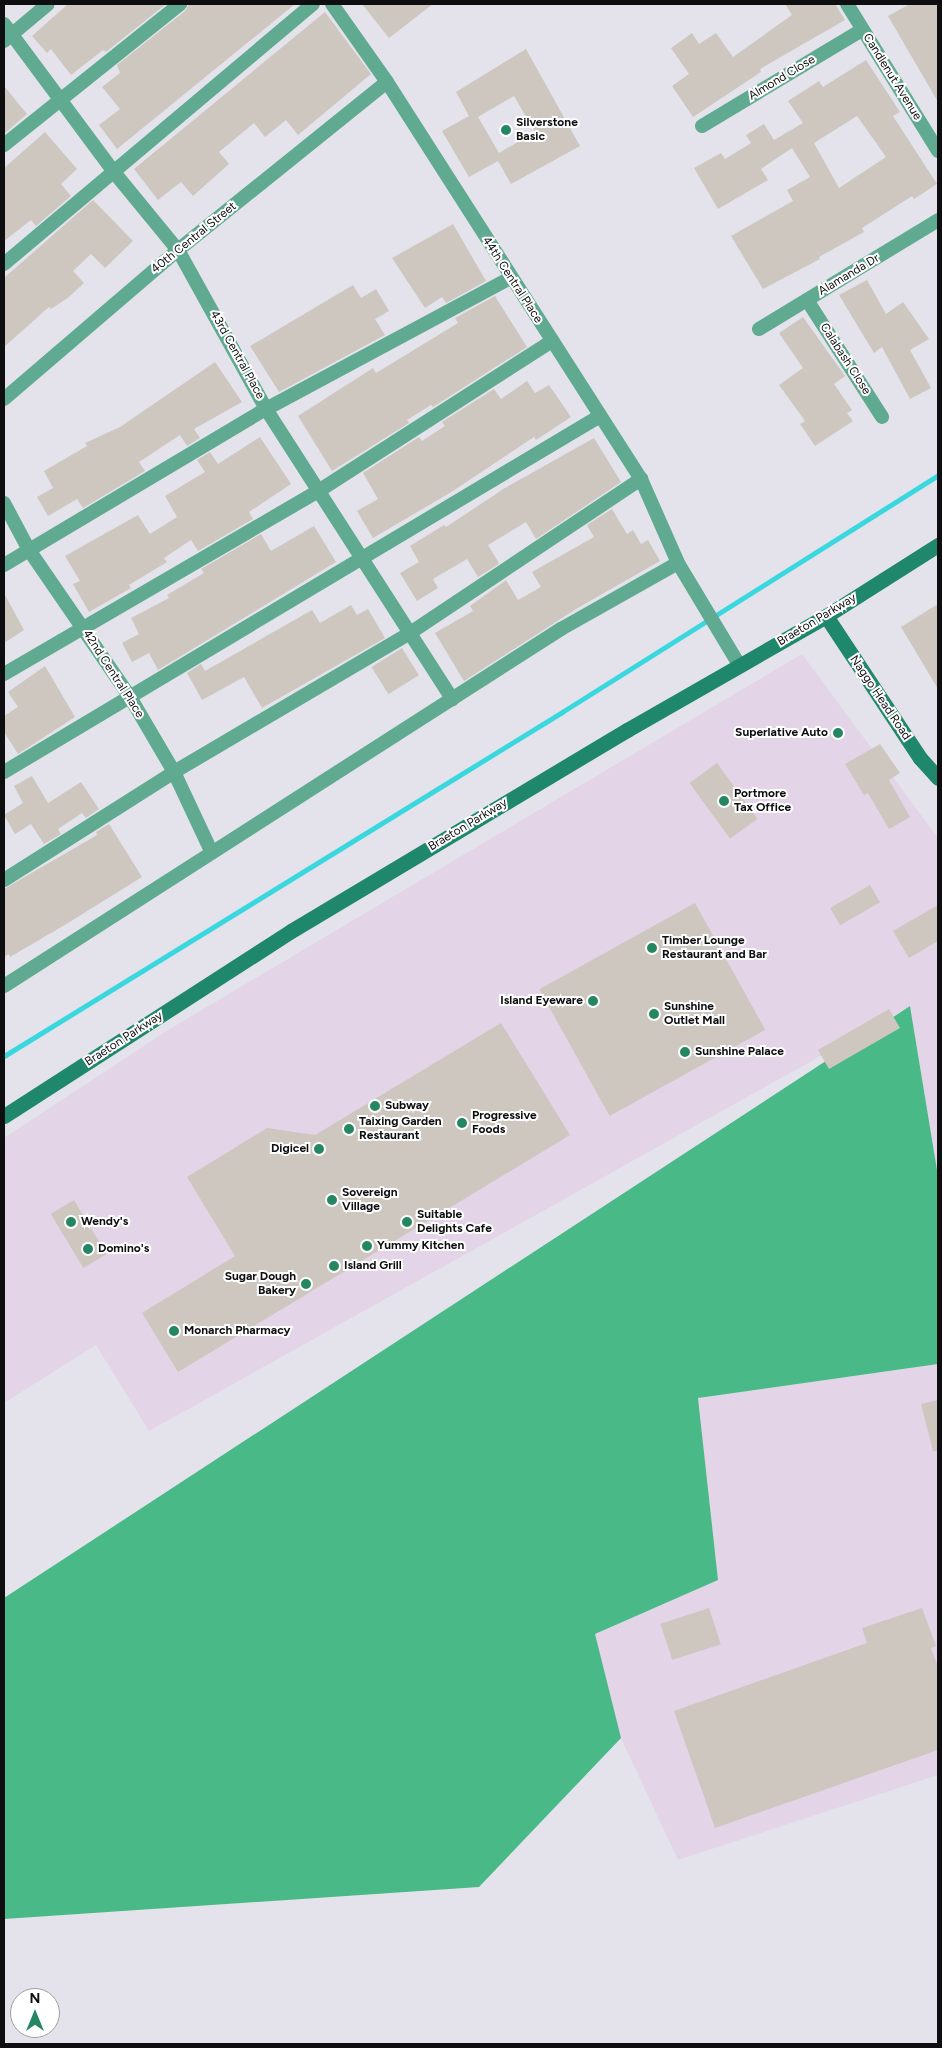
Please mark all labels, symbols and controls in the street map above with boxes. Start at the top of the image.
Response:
street label: Candlenut Avenue [860,31,924,123]
street label: Almond Close [746,53,818,103]
place label: Silverstone Basic [516,116,578,144]
marker: Silverstone Basic [500,124,512,136]
street label: 40th Central Street [149,199,239,277]
street label: 44th Central Place [479,234,545,326]
street label: Alamanda Dr [816,251,882,299]
street label: 43rd Central Place [207,308,267,402]
street label: Calabash Close [817,321,873,397]
street label: Braeton Parkway [775,591,859,649]
street label: 42nd Central Place [79,627,147,721]
street label: Naggo Head Road [846,653,914,743]
place label: Superlative Auto [735,726,828,740]
marker: Superlative Auto [832,727,844,739]
place label: Portmore Tax Office [734,787,791,815]
marker: Portmore Tax Office [718,795,730,807]
street label: Braeton Parkway [426,796,510,854]
place label: Timber Lounge Restaurant and Bar [662,934,767,962]
marker: Timber Lounge Restaurant and Bar [646,942,658,954]
place label: Island Eyeware [500,994,583,1008]
marker: Island Eyeware [587,995,599,1007]
place label: Sunshine Outlet Mall [664,1000,725,1028]
marker: Sunshine Outlet Mall [648,1008,660,1020]
street label: Braeton Parkway [82,1009,166,1069]
place label: Sunshine Palace [695,1045,784,1059]
marker: Sunshine Palace [679,1046,691,1058]
place label: Subway [385,1099,429,1113]
marker: Subway [369,1100,381,1112]
place label: Progressive Foods [472,1109,537,1137]
place label: Taixing Garden Restaurant [359,1115,442,1143]
marker: Progressive Foods [456,1117,468,1129]
marker: Taixing Garden Restaurant [343,1123,355,1135]
place label: Digicel [271,1142,309,1156]
marker: Digicel [313,1143,325,1155]
place label: Sovereign Village [342,1186,397,1214]
marker: Sovereign Village [326,1194,338,1206]
place label: Suitable Delights Cafe [417,1208,492,1236]
place label: Wendy's [81,1215,128,1229]
marker: Wendy's [65,1216,77,1228]
marker: Suitable Delights Cafe [401,1216,413,1228]
place label: Yummy Kitchen [377,1239,464,1253]
marker: Yummy Kitchen [361,1240,373,1252]
place label: Domino's [98,1242,149,1256]
marker: Domino's [82,1243,94,1255]
place label: Island Grill [344,1259,402,1273]
marker: Island Grill [328,1260,340,1272]
place label: Sugar Dough Bakery [225,1270,296,1298]
marker: Sugar Dough Bakery [300,1278,312,1290]
place label: Monarch Pharmacy [184,1324,290,1338]
marker: Monarch Pharmacy [168,1325,180,1337]
north arrow [10,1988,60,2038]
text: N [30,1990,40,2007]

